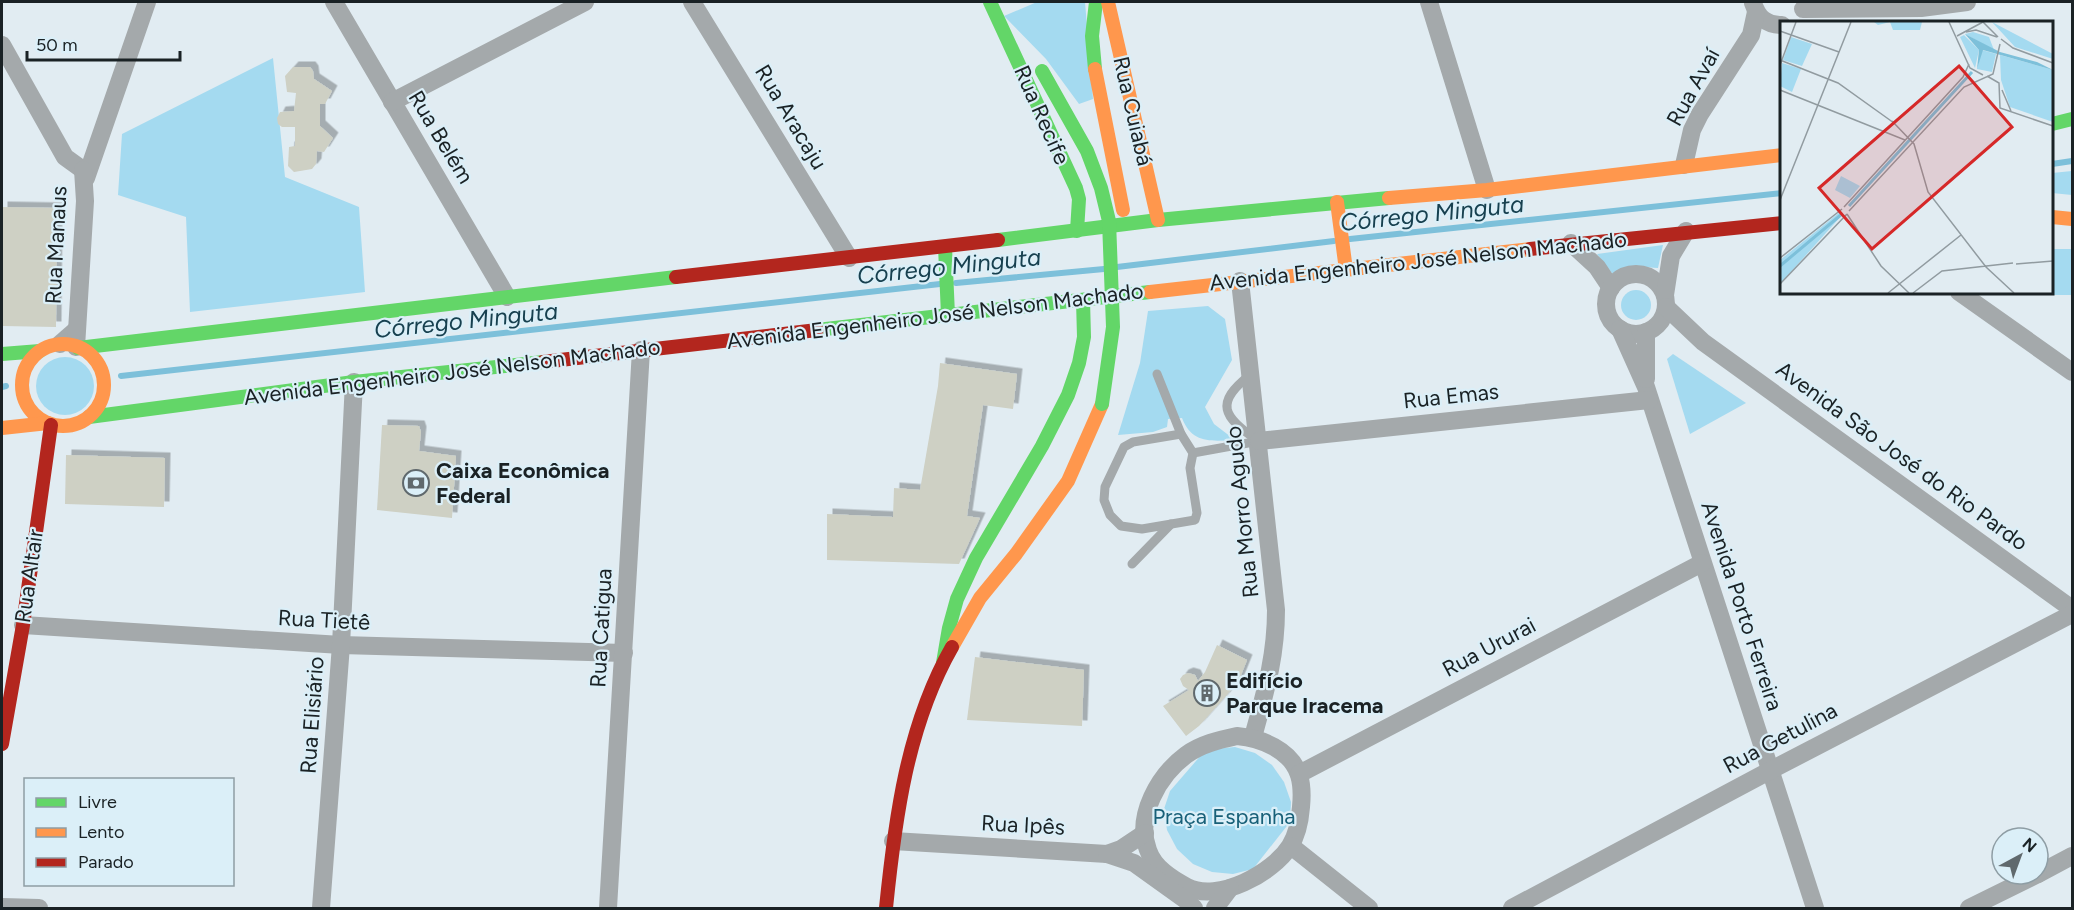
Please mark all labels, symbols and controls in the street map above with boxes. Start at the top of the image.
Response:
inset map [1780,21,2053,294]
scale bar [27,24,180,62]
text: 50 m [36,34,78,56]
street label: Rua Avaí [1661,43,1726,131]
street label: Rua Cuiabá [1107,54,1159,168]
street label: Rua Aracaju [749,60,833,174]
street label: Rua Recife [1008,61,1076,169]
street label: Rua Belém [403,86,479,188]
street label: Rua Manaus [39,185,73,305]
water label: Córrego Minguta [1339,189,1525,237]
street label: Avenida Engenheiro José Nelson Machado [1208,226,1628,296]
water label: Córrego Minguta [856,242,1042,290]
street label: Avenida Engenheiro José Nelson Machado [725,277,1145,355]
water label: Córrego Minguta [373,296,559,344]
street label: Avenida Engenheiro José Nelson Machado [242,333,662,411]
street label: Avenida São José do Rio Pardo [1771,356,2033,556]
street label: Rua Emas [1402,378,1500,414]
street label: Rua Morro Agudo [1220,425,1264,599]
place label: Caixa Econômica Federal [436,457,610,509]
bank icon: Caixa Econômica Federal [401,468,431,498]
street label: Avenida Porto Ferreira [1695,498,1789,714]
street label: Rua Altair [9,527,49,625]
street label: Rua Catigua [584,568,618,688]
street label: Rua Tietê [277,604,371,636]
street label: Rua Ururai [1438,611,1540,683]
street label: Rua Elisiário [294,655,330,775]
place label: Edifício Parque Iracema [1226,667,1384,719]
building icon: Edifício Parque Iracema [1192,678,1222,708]
street label: Rua Getulina [1718,697,1842,779]
legend [24,778,234,886]
text: Livre [78,791,117,813]
park label: Praça Espanha [1152,803,1296,830]
street label: Rua Ipês [980,809,1066,841]
text: Lento [78,821,124,843]
north arrow [1990,826,2050,886]
text: N [2019,834,2040,856]
text: Parado [78,851,134,873]

